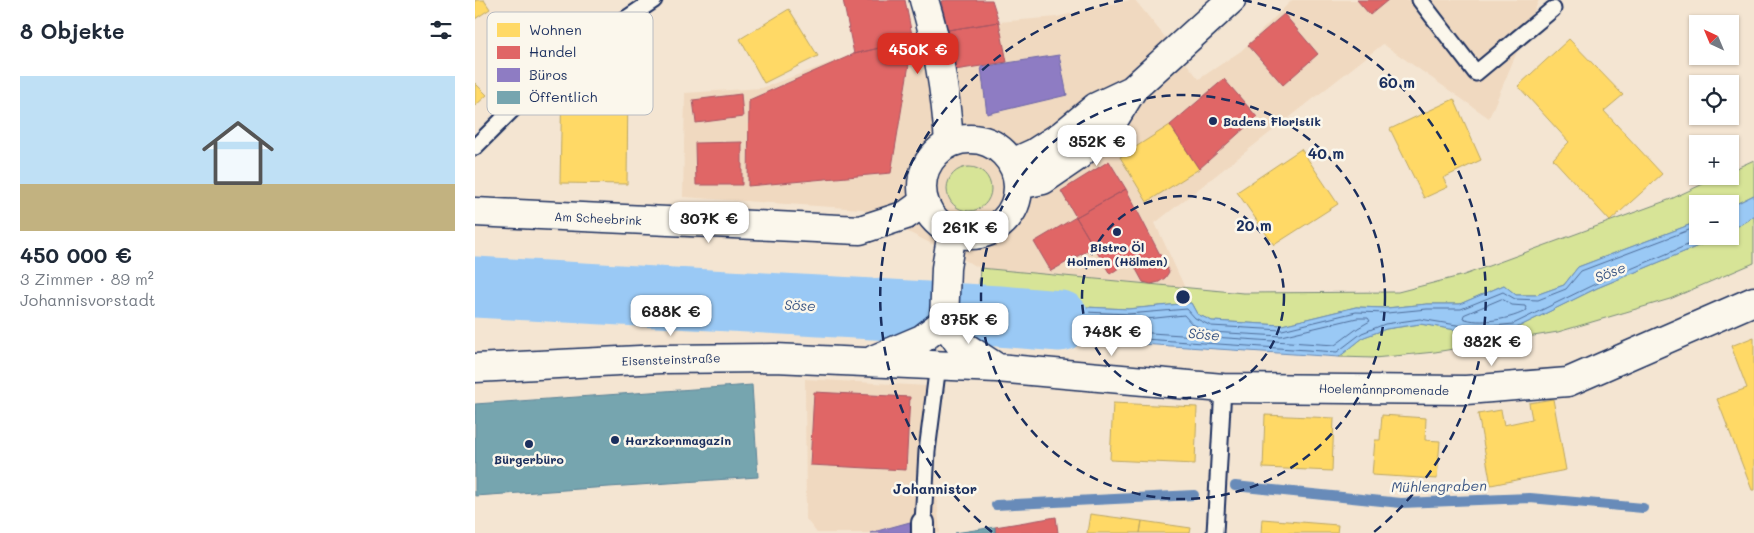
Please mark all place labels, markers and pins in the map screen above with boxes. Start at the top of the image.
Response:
pin: 450K € [877,32,959,75]
place label: Badens Floristik [1223,113,1321,129]
marker: Badens Floristik [1207,115,1219,127]
pin: 352K € [1056,124,1138,167]
pin: 307K € [668,202,750,244]
pin: 261K € [929,210,1011,253]
marker: Bistro Öl Holmen (Hölmen) [1111,226,1123,238]
place label: Bistro Öl Holmen (Hölmen) [1067,239,1167,269]
centre of rings [1174,288,1192,306]
pin: 688K € [630,294,712,337]
pin: 375K € [928,302,1010,345]
pin: 748K € [1071,314,1153,357]
pin: 382K € [1451,324,1533,367]
place label: Harzkornmagazin [625,432,731,448]
marker: Harzkornmagazin [609,434,621,446]
marker: Bürgerbüro [523,438,535,450]
place label: Bürgerbüro [494,451,564,467]

